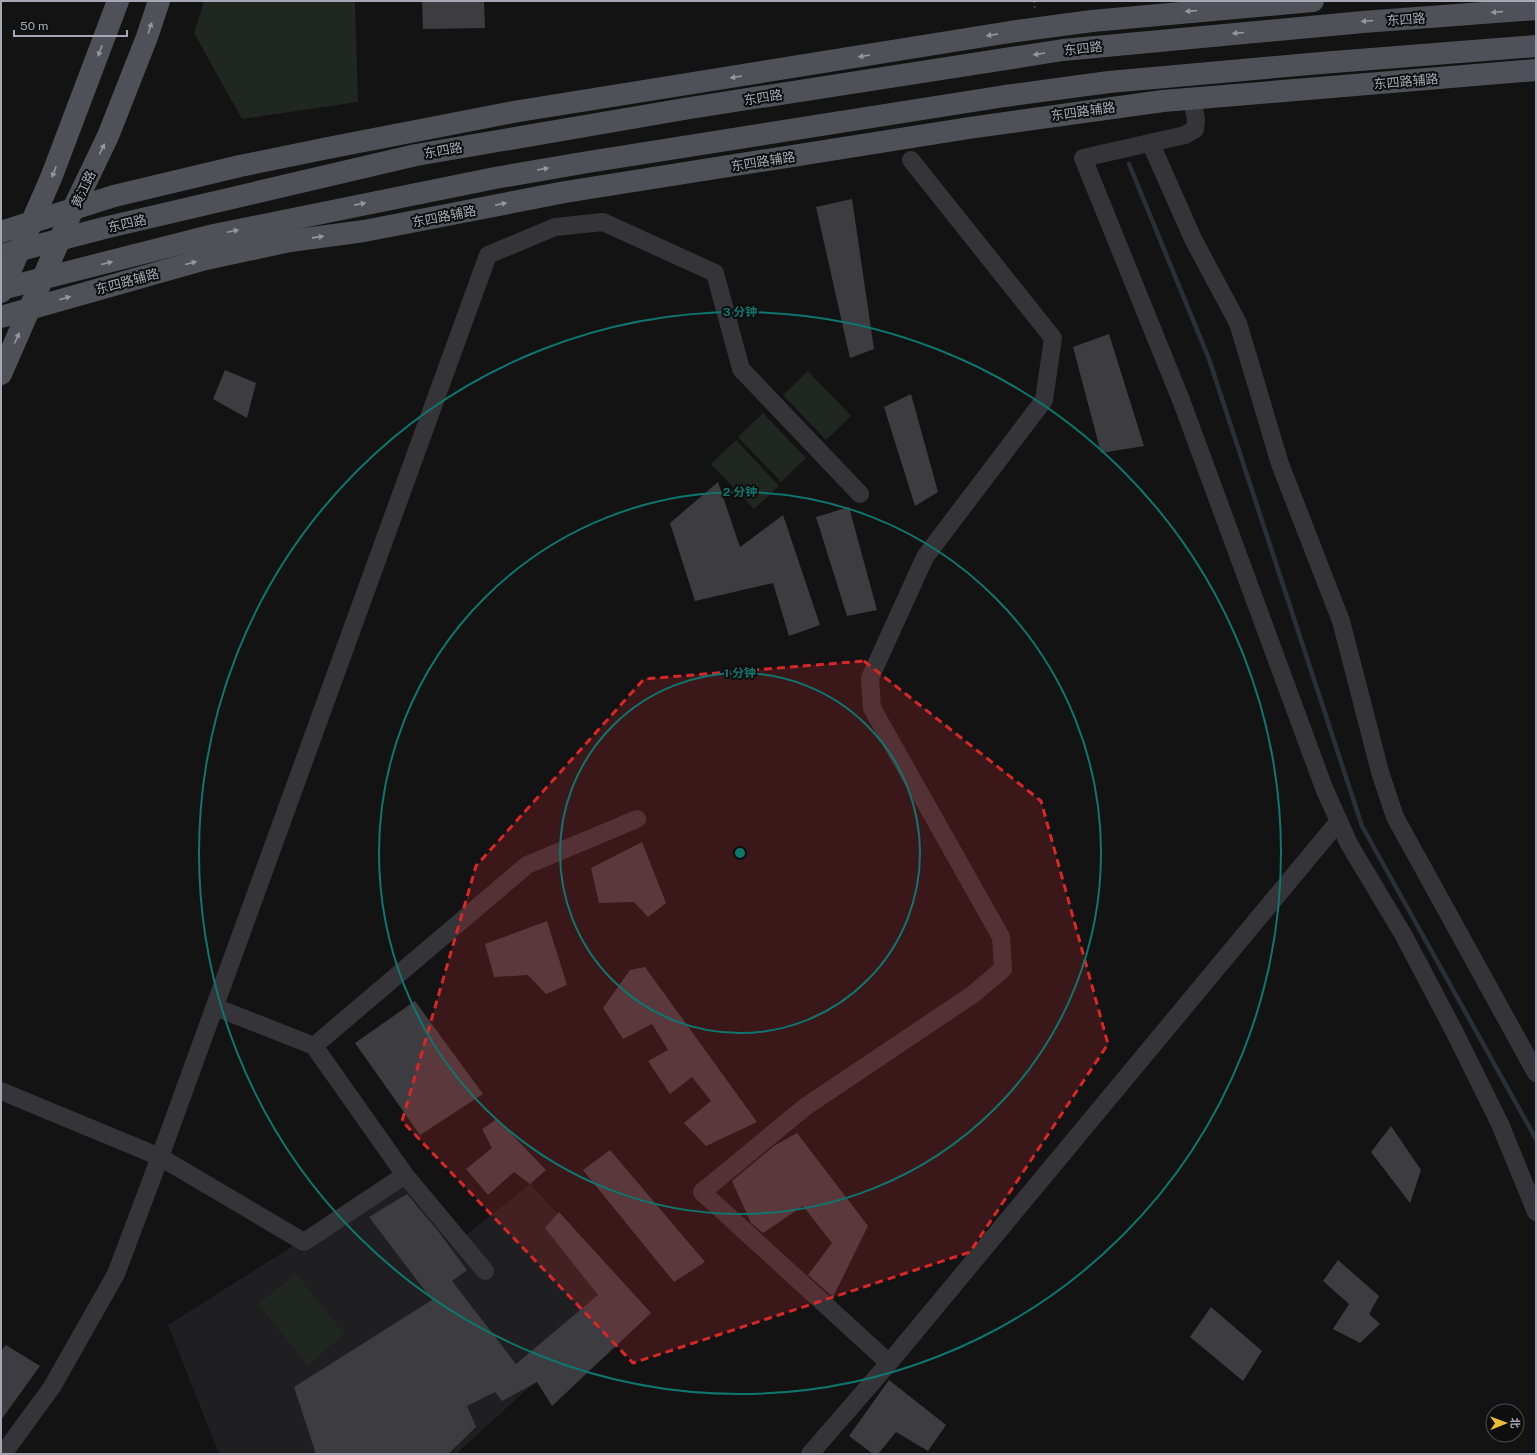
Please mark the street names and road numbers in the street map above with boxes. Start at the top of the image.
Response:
street label: 东四路 [1386,11,1426,28]
street label: 东四路 [1063,39,1103,58]
street label: 东四路辅路 [1373,71,1439,92]
street label: 东四路 [743,87,784,108]
street label: 东四路辅路 [1050,100,1116,123]
street label: 东四路 [423,140,464,161]
street label: 东四路辅路 [730,149,796,174]
street label: 黄江路 [68,168,98,210]
street label: 东四路辅路 [411,203,477,230]
street label: 东四路 [106,212,148,235]
street label: 东四路辅路 [94,266,160,297]

